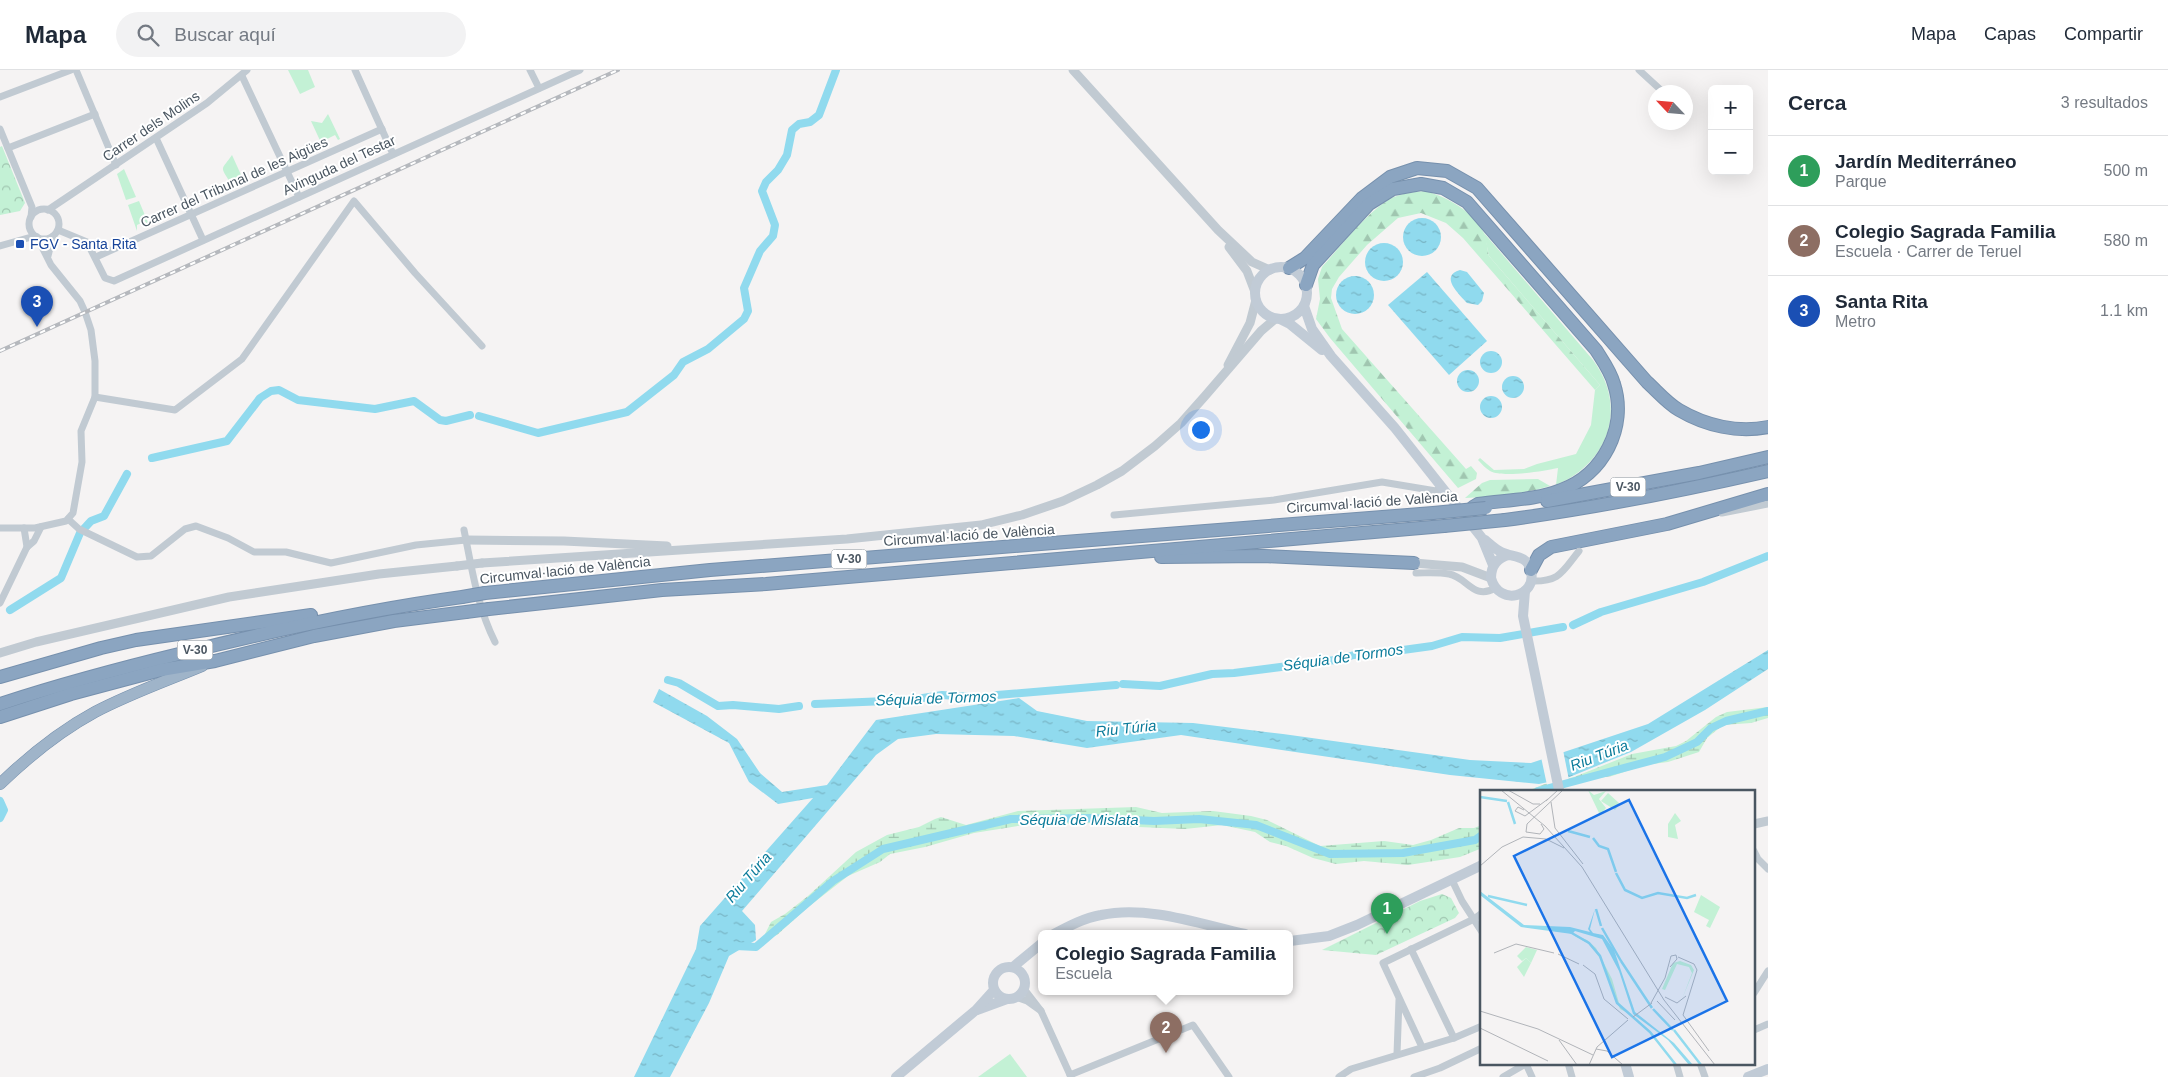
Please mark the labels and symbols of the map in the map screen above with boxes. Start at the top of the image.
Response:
north arrow [1648,85,1693,130]
street label: Carrer dels Molins [99,88,203,164]
street label: Avinguda del Testar [280,132,398,198]
street label: Carrer del Tribunal de les Aigües [138,133,330,231]
place label: FGV - Santa Rita [30,236,137,252]
marker: FGV - Santa Rita [14,238,26,250]
pin: 3 [21,286,53,327]
your location [1188,417,1214,443]
road number: V-30 [1610,478,1646,497]
street label: Circumval·lació de València [1286,488,1458,516]
street label: Circumval·lació de València [883,521,1055,549]
road number: V-30 [832,549,866,568]
street label: Circumval·lació de València [479,553,651,587]
road number: V-30 [178,640,212,660]
water label: Séquia de Tormos [1282,640,1405,674]
water label: Séquia de Tormos [875,687,997,709]
water label: Riu Túria [1095,716,1157,740]
water label: Riu Túria [1568,736,1630,774]
inset map [1480,790,1756,1064]
water label: Séquia de Mislata [1019,811,1139,828]
water label: Riu Túria [722,848,774,906]
pin: 1 [1371,893,1403,934]
pin: 2 [1150,1012,1182,1053]

